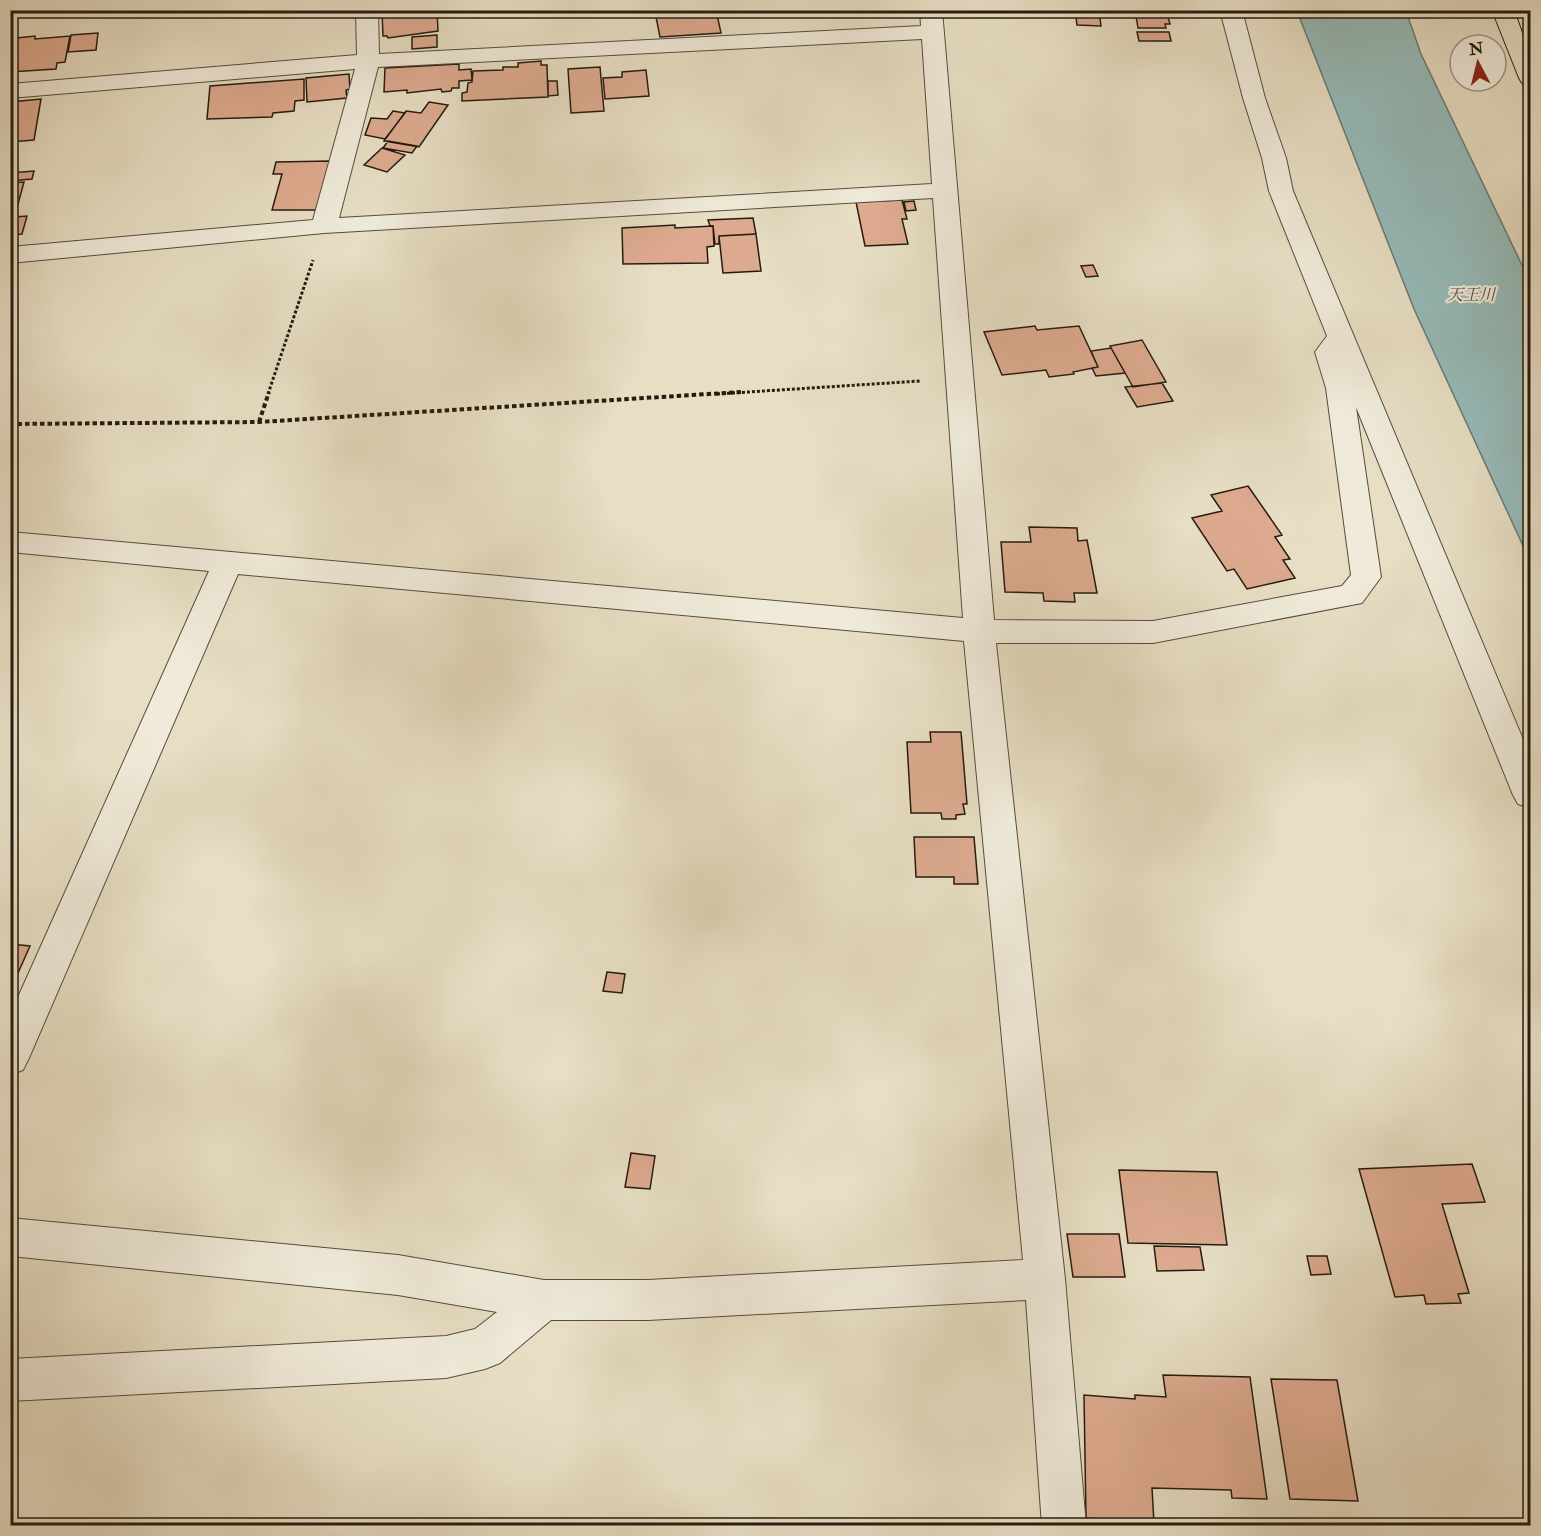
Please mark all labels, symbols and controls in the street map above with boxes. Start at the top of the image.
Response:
north arrow [1448,33,1508,93]
text: N [1467,38,1485,60]
water label: 天王川 [1447,285,1497,305]

